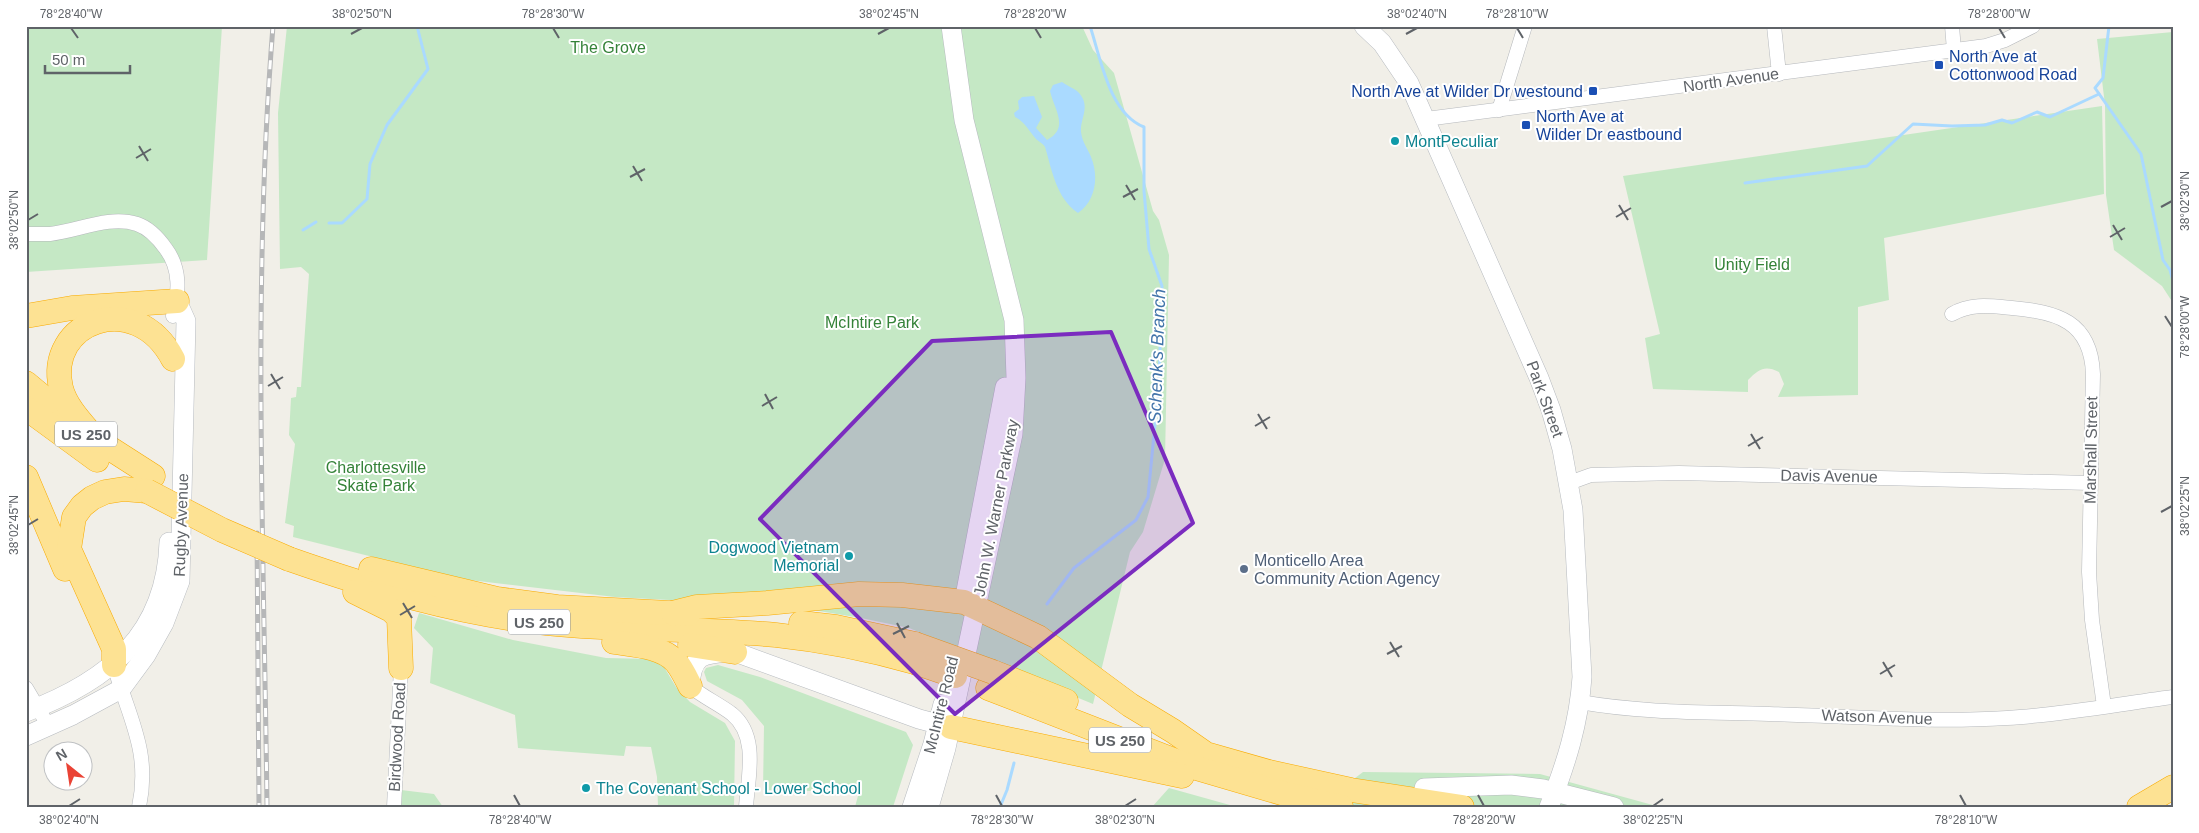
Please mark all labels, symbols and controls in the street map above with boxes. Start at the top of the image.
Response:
text: 78°28'40"W [40,7,103,21]
text: 38°02'50"N [332,7,392,21]
text: 78°28'30"W [522,7,585,21]
text: 38°02'45"N [859,7,919,21]
text: 78°28'20"W [1004,7,1067,21]
text: 38°02'40"N [1387,7,1447,21]
text: 78°28'10"W [1486,7,1549,21]
text: 78°28'00"W [1968,7,2031,21]
park label: The Grove [570,39,646,56]
scale bar [45,42,130,74]
place label: North Ave at Cottonwood Road [1949,48,2077,83]
text: 50 m [52,51,85,68]
marker: North Ave at Cottonwood Road [1933,59,1945,71]
street label: North Avenue [1682,65,1780,95]
place label: North Ave at Wilder Dr westound [1351,83,1583,100]
marker: North Ave at Wilder Dr westound [1587,85,1599,97]
place label: North Ave at Wilder Dr eastbound [1536,108,1682,143]
marker: North Ave at Wilder Dr eastbound [1520,119,1532,131]
place label: MontPeculiar [1405,133,1499,150]
marker: MontPeculiar [1389,135,1401,147]
text: 38°02'30"N [2178,171,2192,231]
text: 38°02'50"N [7,190,21,250]
park label: Unity Field [1714,256,1790,273]
water label: Schenk's Branch [1145,288,1169,424]
text: 78°28'00"W [2178,295,2192,358]
park label: McIntire Park [825,314,920,331]
street label: Park Street [1523,358,1567,440]
street label: Marshall Street [2082,396,2100,504]
street label: John W. Warner Parkway [970,418,1022,598]
road number: US 250 [55,422,117,446]
park label: Charlottesville Skate Park [326,459,426,494]
street label: Davis Avenue [1780,467,1878,485]
street label: Rugby Avenue [171,473,191,577]
text: 38°02'25"N [2178,476,2192,536]
text: 38°02'45"N [7,495,21,555]
place label: Dogwood Vietnam Memorial [709,539,839,574]
marker: Dogwood Vietnam Memorial [843,550,855,562]
place label: Monticello Area Community Action Agency [1254,552,1440,587]
marker: Monticello Area Community Action Agency [1238,563,1250,575]
road number: US 250 [508,610,570,634]
street label: McIntire Road [921,655,961,755]
street label: Birdwood Road [386,682,408,792]
street label: Watson Avenue [1821,707,1933,727]
road number: US 250 [1089,728,1151,752]
north arrow [42,740,92,790]
text: N [53,745,70,764]
place label: The Covenant School - Lower School [596,780,861,797]
marker: The Covenant School - Lower School [580,782,592,794]
text: 38°02'40"N [39,813,99,827]
text: 78°28'40"W [489,813,552,827]
text: 78°28'30"W [971,813,1034,827]
text: 38°02'30"N [1095,813,1155,827]
text: 78°28'20"W [1453,813,1516,827]
text: 38°02'25"N [1623,813,1683,827]
text: 78°28'10"W [1935,813,1998,827]

